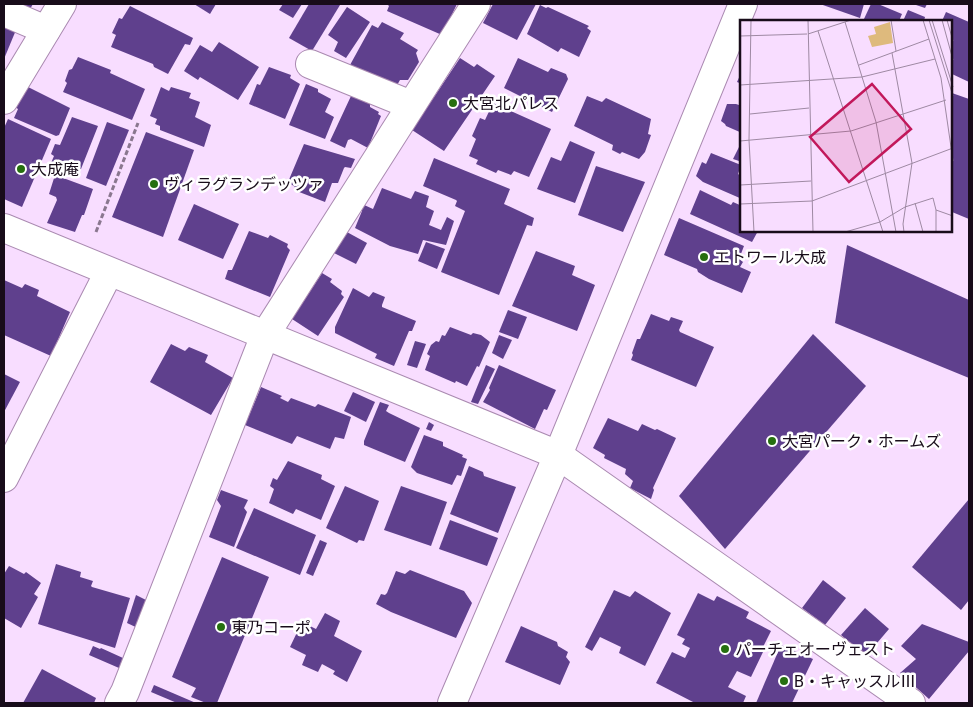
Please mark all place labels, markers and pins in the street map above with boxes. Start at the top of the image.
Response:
place label: 大宮北パレス [463,94,559,113]
marker: 大宮北パレス [447,97,459,109]
place label: 大成庵 [31,160,79,179]
marker: 大成庵 [15,163,27,175]
place label: ヴィラグランデッツァ [164,175,324,194]
marker: ヴィラグランデッツァ [148,178,160,190]
place label: エトワール大成 [714,248,826,267]
marker: エトワール大成 [698,251,710,263]
place label: 大宮パーク・ホームズ [782,432,941,451]
marker: 大宮パーク・ホームズ [766,435,778,447]
place label: 東乃コーポ [231,618,311,637]
marker: 東乃コーポ [215,621,227,633]
place label: パーチェオーヴェスト [735,640,895,659]
marker: パーチェオーヴェスト [719,643,731,655]
place label: B・キャッスルⅢ [794,672,916,691]
marker: B・キャッスルⅢ [778,675,790,687]

